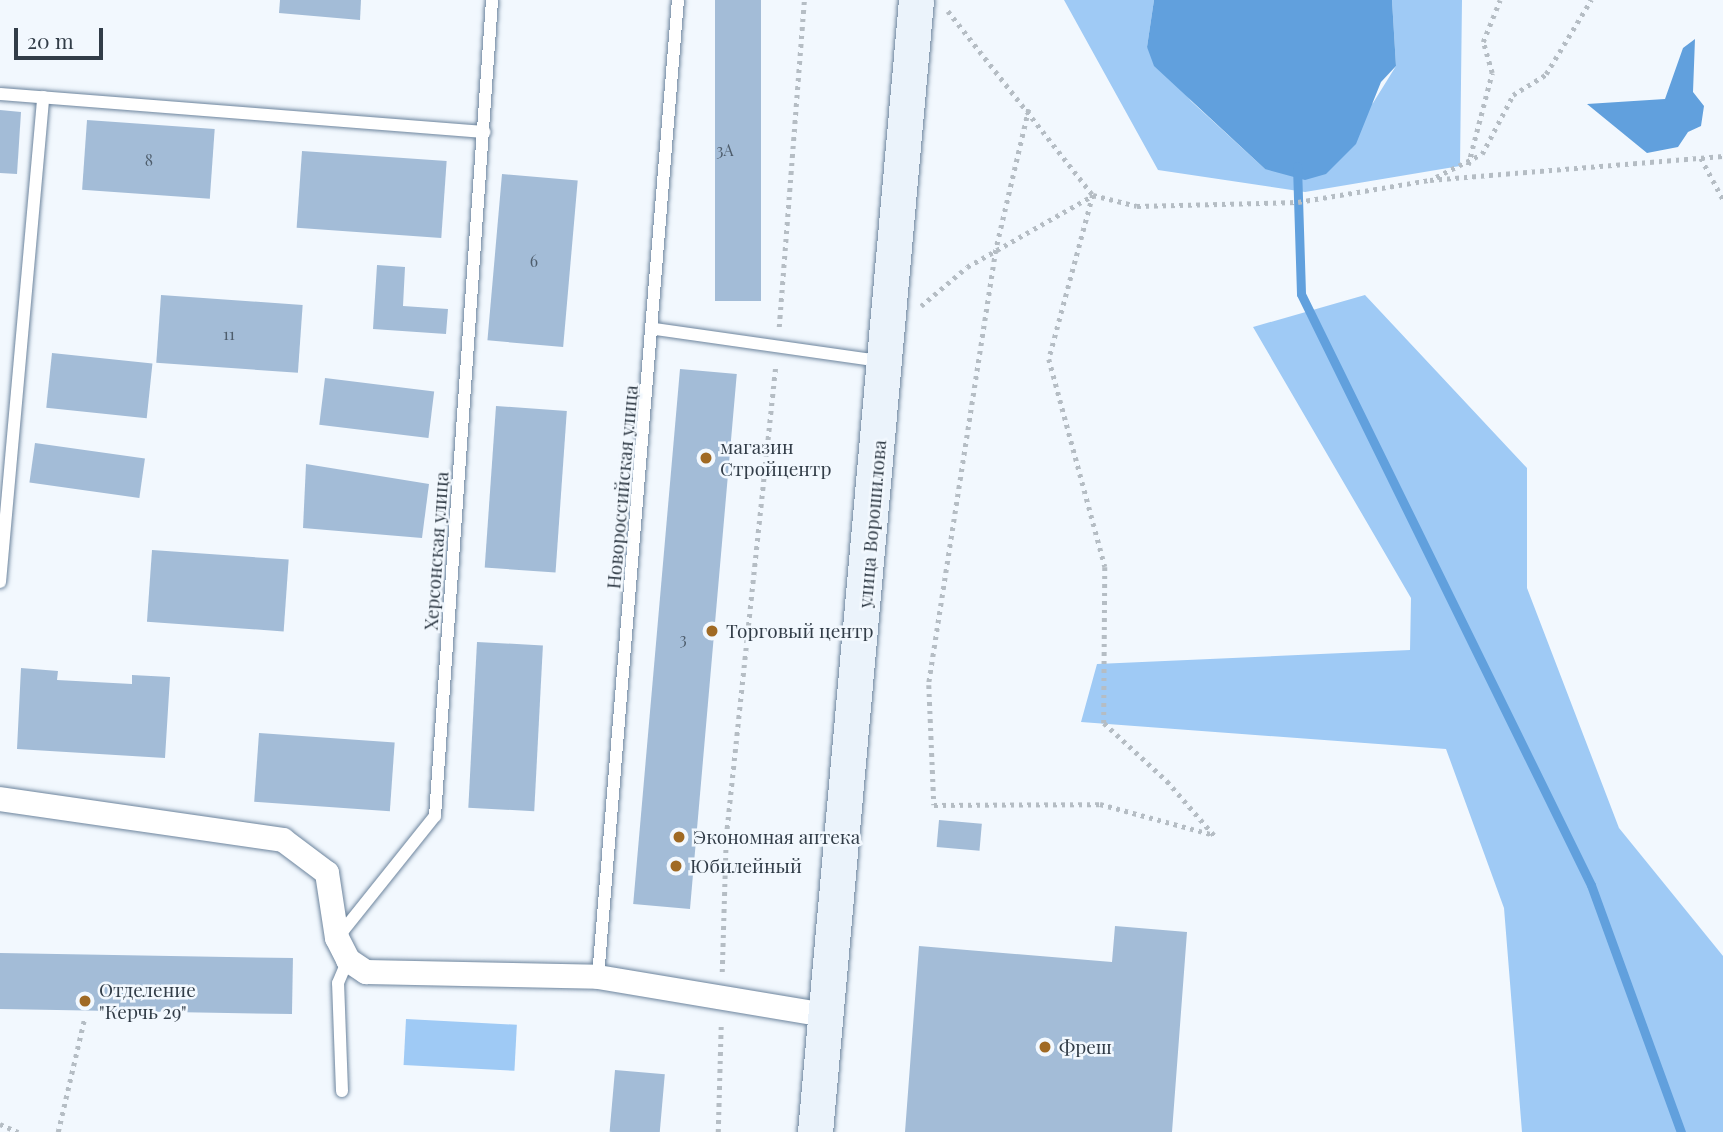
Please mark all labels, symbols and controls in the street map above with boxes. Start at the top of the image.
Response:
scale bar [18,14,107,58]
text: 20 m [27,26,74,54]
house number: 3А [716,140,734,160]
house number: 8 [145,150,153,170]
house number: 6 [530,251,538,271]
house number: 11 [223,324,235,344]
street label: Новороссийская улица [602,384,642,590]
place label: магазин Стройцентр [720,436,831,480]
street label: улица Ворошилова [853,439,891,609]
marker: магазин Стройцентр [698,450,714,466]
street label: Херсонская улица [419,471,453,631]
place label: Торговый центр [726,620,874,642]
marker: Торговый центр [704,623,720,639]
house number: 3 [679,629,687,649]
place label: Экономная аптека [693,826,860,848]
marker: Экономная аптека [671,829,687,845]
place label: Юбилейный [690,855,802,877]
marker: Юбилейный [668,858,684,874]
place label: Отделение "Керчь 29" [99,979,196,1023]
marker: Отделение "Керчь 29" [77,993,93,1009]
place label: Фреш [1059,1036,1112,1058]
marker: Фреш [1037,1039,1053,1055]

